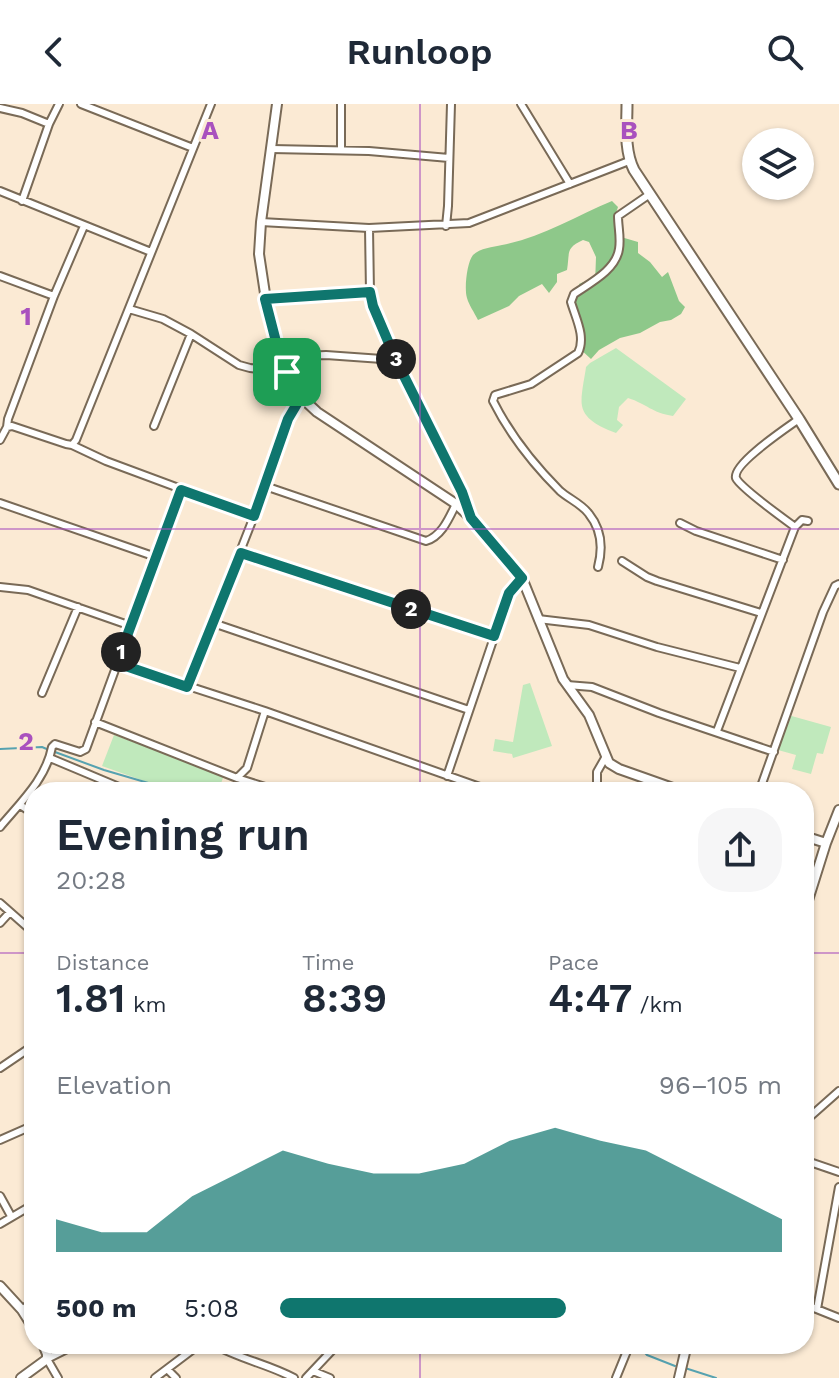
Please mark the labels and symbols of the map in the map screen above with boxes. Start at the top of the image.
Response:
text: A [201,115,219,145]
text: B [620,115,638,145]
text: 1 [20,301,32,331]
pin [253,338,321,406]
pin: 3 [376,339,416,379]
pin: 2 [391,589,431,629]
pin: 1 [101,632,141,672]
text: 2 [18,726,34,756]

